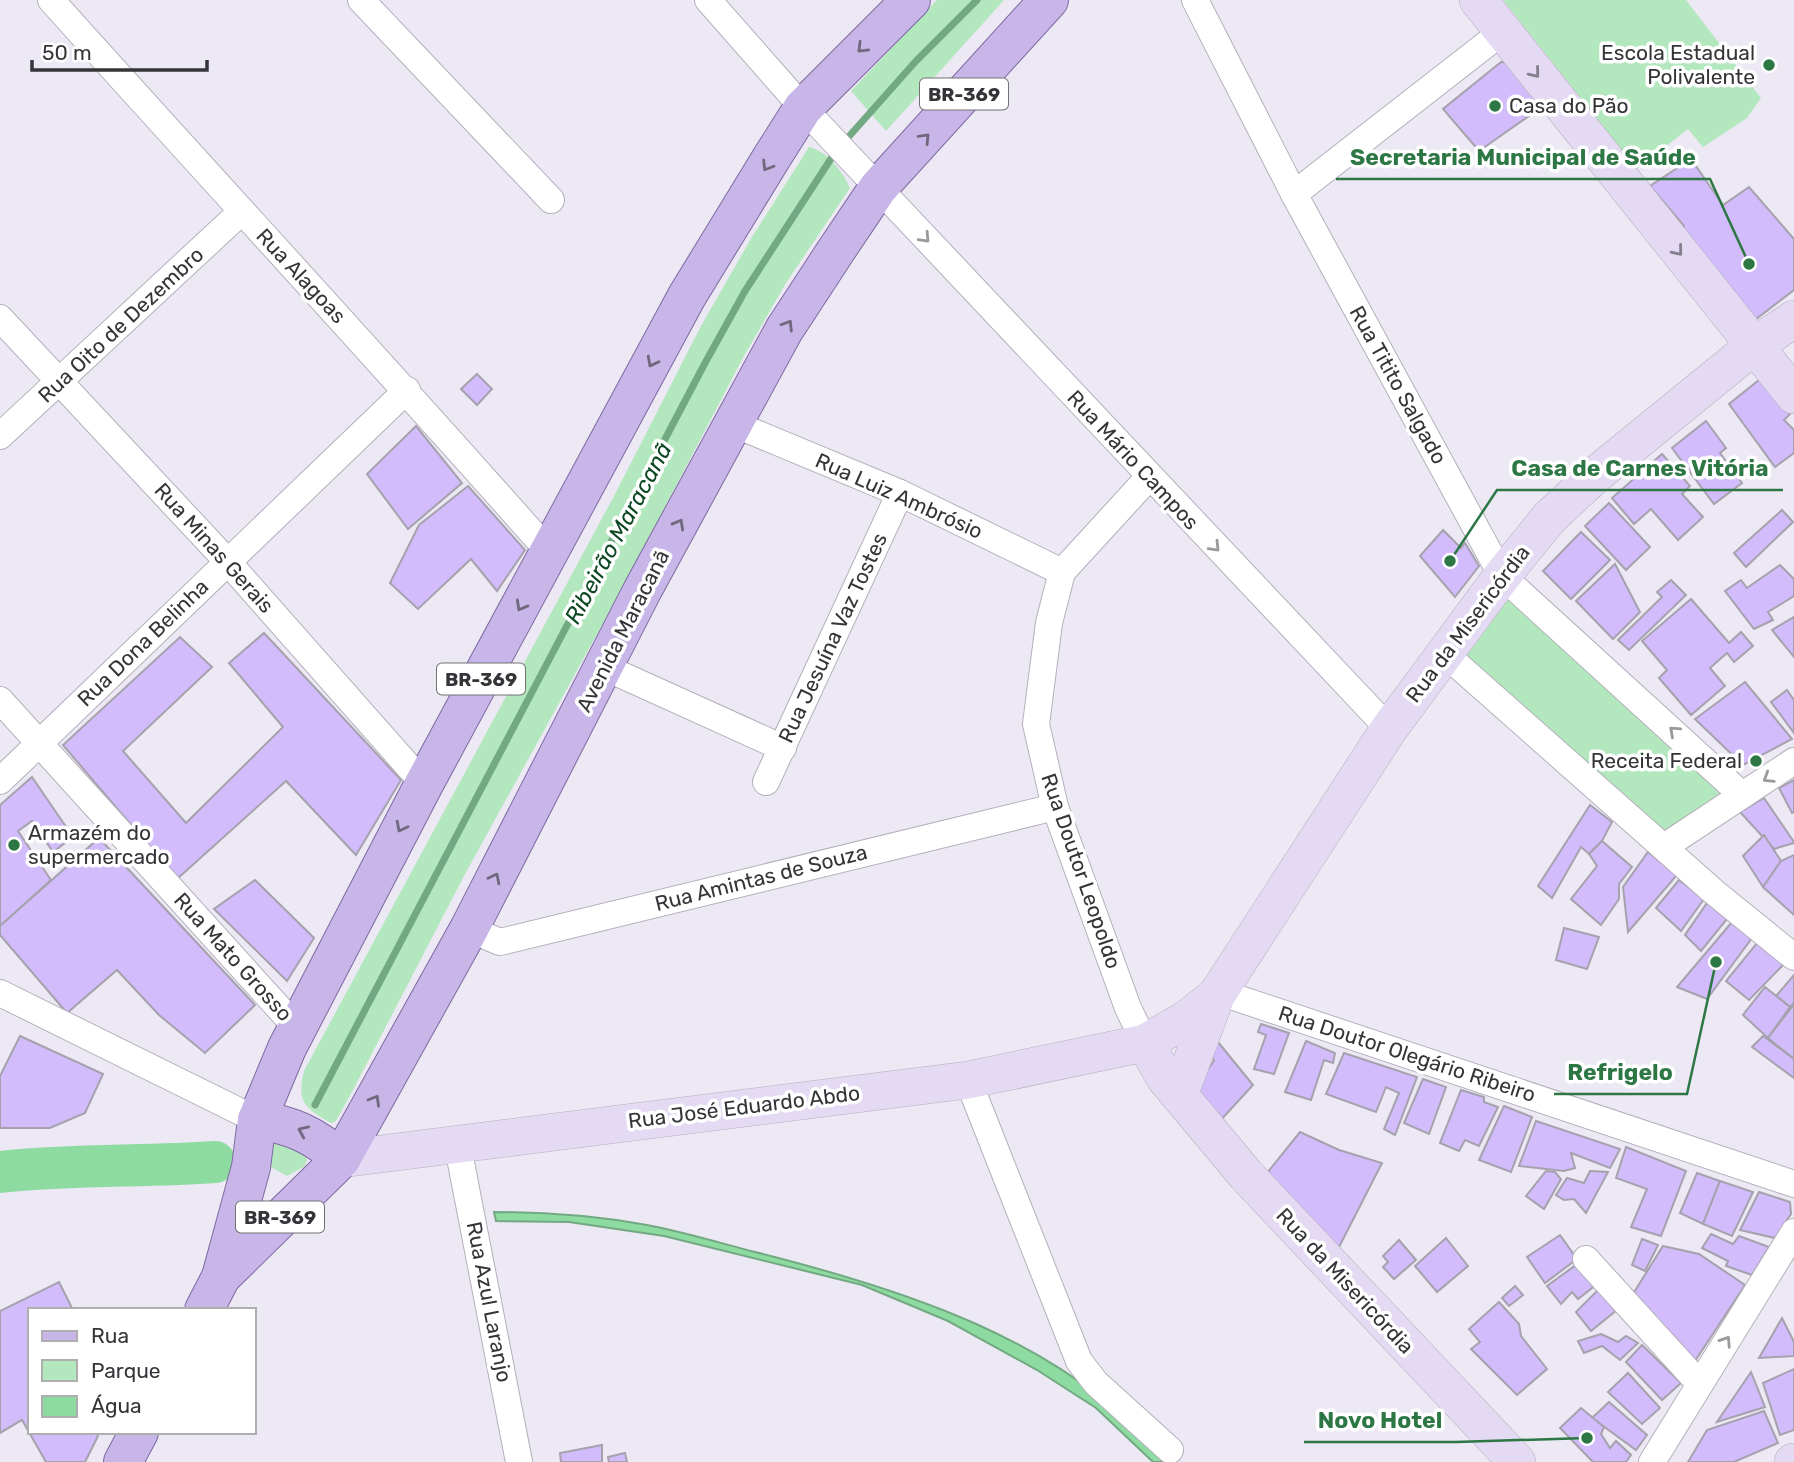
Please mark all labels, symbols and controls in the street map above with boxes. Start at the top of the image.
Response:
scale bar [32,28,206,72]
text: 50 m [42,40,92,65]
one-way arrow [858,40,870,52]
place label: Escola Estadual Polivalente [1601,40,1755,89]
marker: Escola Estadual Polivalente [1761,57,1777,73]
one-way arrow [1527,65,1540,78]
road number: BR-369 [920,78,1008,110]
place label: Casa do Pão [1509,93,1629,118]
marker: Casa do Pão [1487,98,1503,114]
one-way arrow [916,133,929,146]
callout: Secretaria Municipal de Saúde [1336,135,1710,179]
text: Secretaria Municipal de Saúde [1350,143,1696,171]
one-way arrow [762,158,775,171]
street label: Rua Alagoas [251,223,352,328]
one-way arrow [917,230,929,243]
street label: Rua Oito de Dezembro [33,242,208,408]
one-way arrow [1669,243,1682,255]
street label: Rua Titito Salgado [1345,301,1452,468]
one-way arrow [780,319,793,332]
one-way arrow [647,355,660,367]
street label: Rua Mário Campos [1062,385,1204,534]
water label: Ribeirão Maracanã [558,437,678,629]
callout: Casa de Carnes Vitória [1497,446,1783,490]
street label: Rua Luiz Ambrósio [812,447,987,544]
text: Casa de Carnes Vitória [1511,454,1769,482]
street label: Rua Minas Gerais [149,477,279,618]
one-way arrow [671,519,684,531]
street label: Rua Jesuína Vaz Tostes [773,529,892,747]
one-way arrow [1207,538,1220,551]
street label: Rua da Misericórdia [1400,540,1535,707]
street label: Avenida Maracanã [571,546,674,716]
street label: Rua Dona Belinha [72,574,213,711]
one-way arrow [516,598,530,611]
road number: BR-369 [437,664,525,694]
one-way arrow [1669,726,1682,739]
place label: Receita Federal [1591,748,1742,773]
marker: Receita Federal [1748,753,1764,769]
one-way arrow [1762,769,1775,782]
street label: Rua Doutor Leopoldo [1036,770,1127,972]
place label: Armazém do supermercado [28,820,170,869]
one-way arrow [396,820,409,832]
marker: Armazém do supermercado [6,837,22,853]
street label: Rua Amintas de Souza [652,839,870,916]
one-way arrow [487,873,501,885]
street label: Rua Mato Grosso [169,887,298,1026]
street label: Rua Doutor Olegário Ribeiro [1276,1000,1539,1107]
callout: Refrigelo [1554,1050,1687,1094]
text: Refrigelo [1567,1058,1673,1086]
street label: Rua José Eduardo Abdo [627,1080,861,1133]
one-way arrow [367,1094,380,1107]
one-way arrow [297,1125,310,1139]
road number: BR-369 [236,1202,324,1232]
street label: Rua da Misericórdia [1271,1203,1419,1359]
street label: Rua Azul Laranjo [462,1219,517,1384]
legend [28,1308,256,1434]
text: Rua [91,1323,129,1348]
one-way arrow [1717,1336,1730,1349]
text: Parque [91,1358,161,1383]
text: Água [91,1393,142,1418]
callout: Novo Hotel [1304,1398,1456,1442]
text: Novo Hotel [1318,1406,1442,1434]

